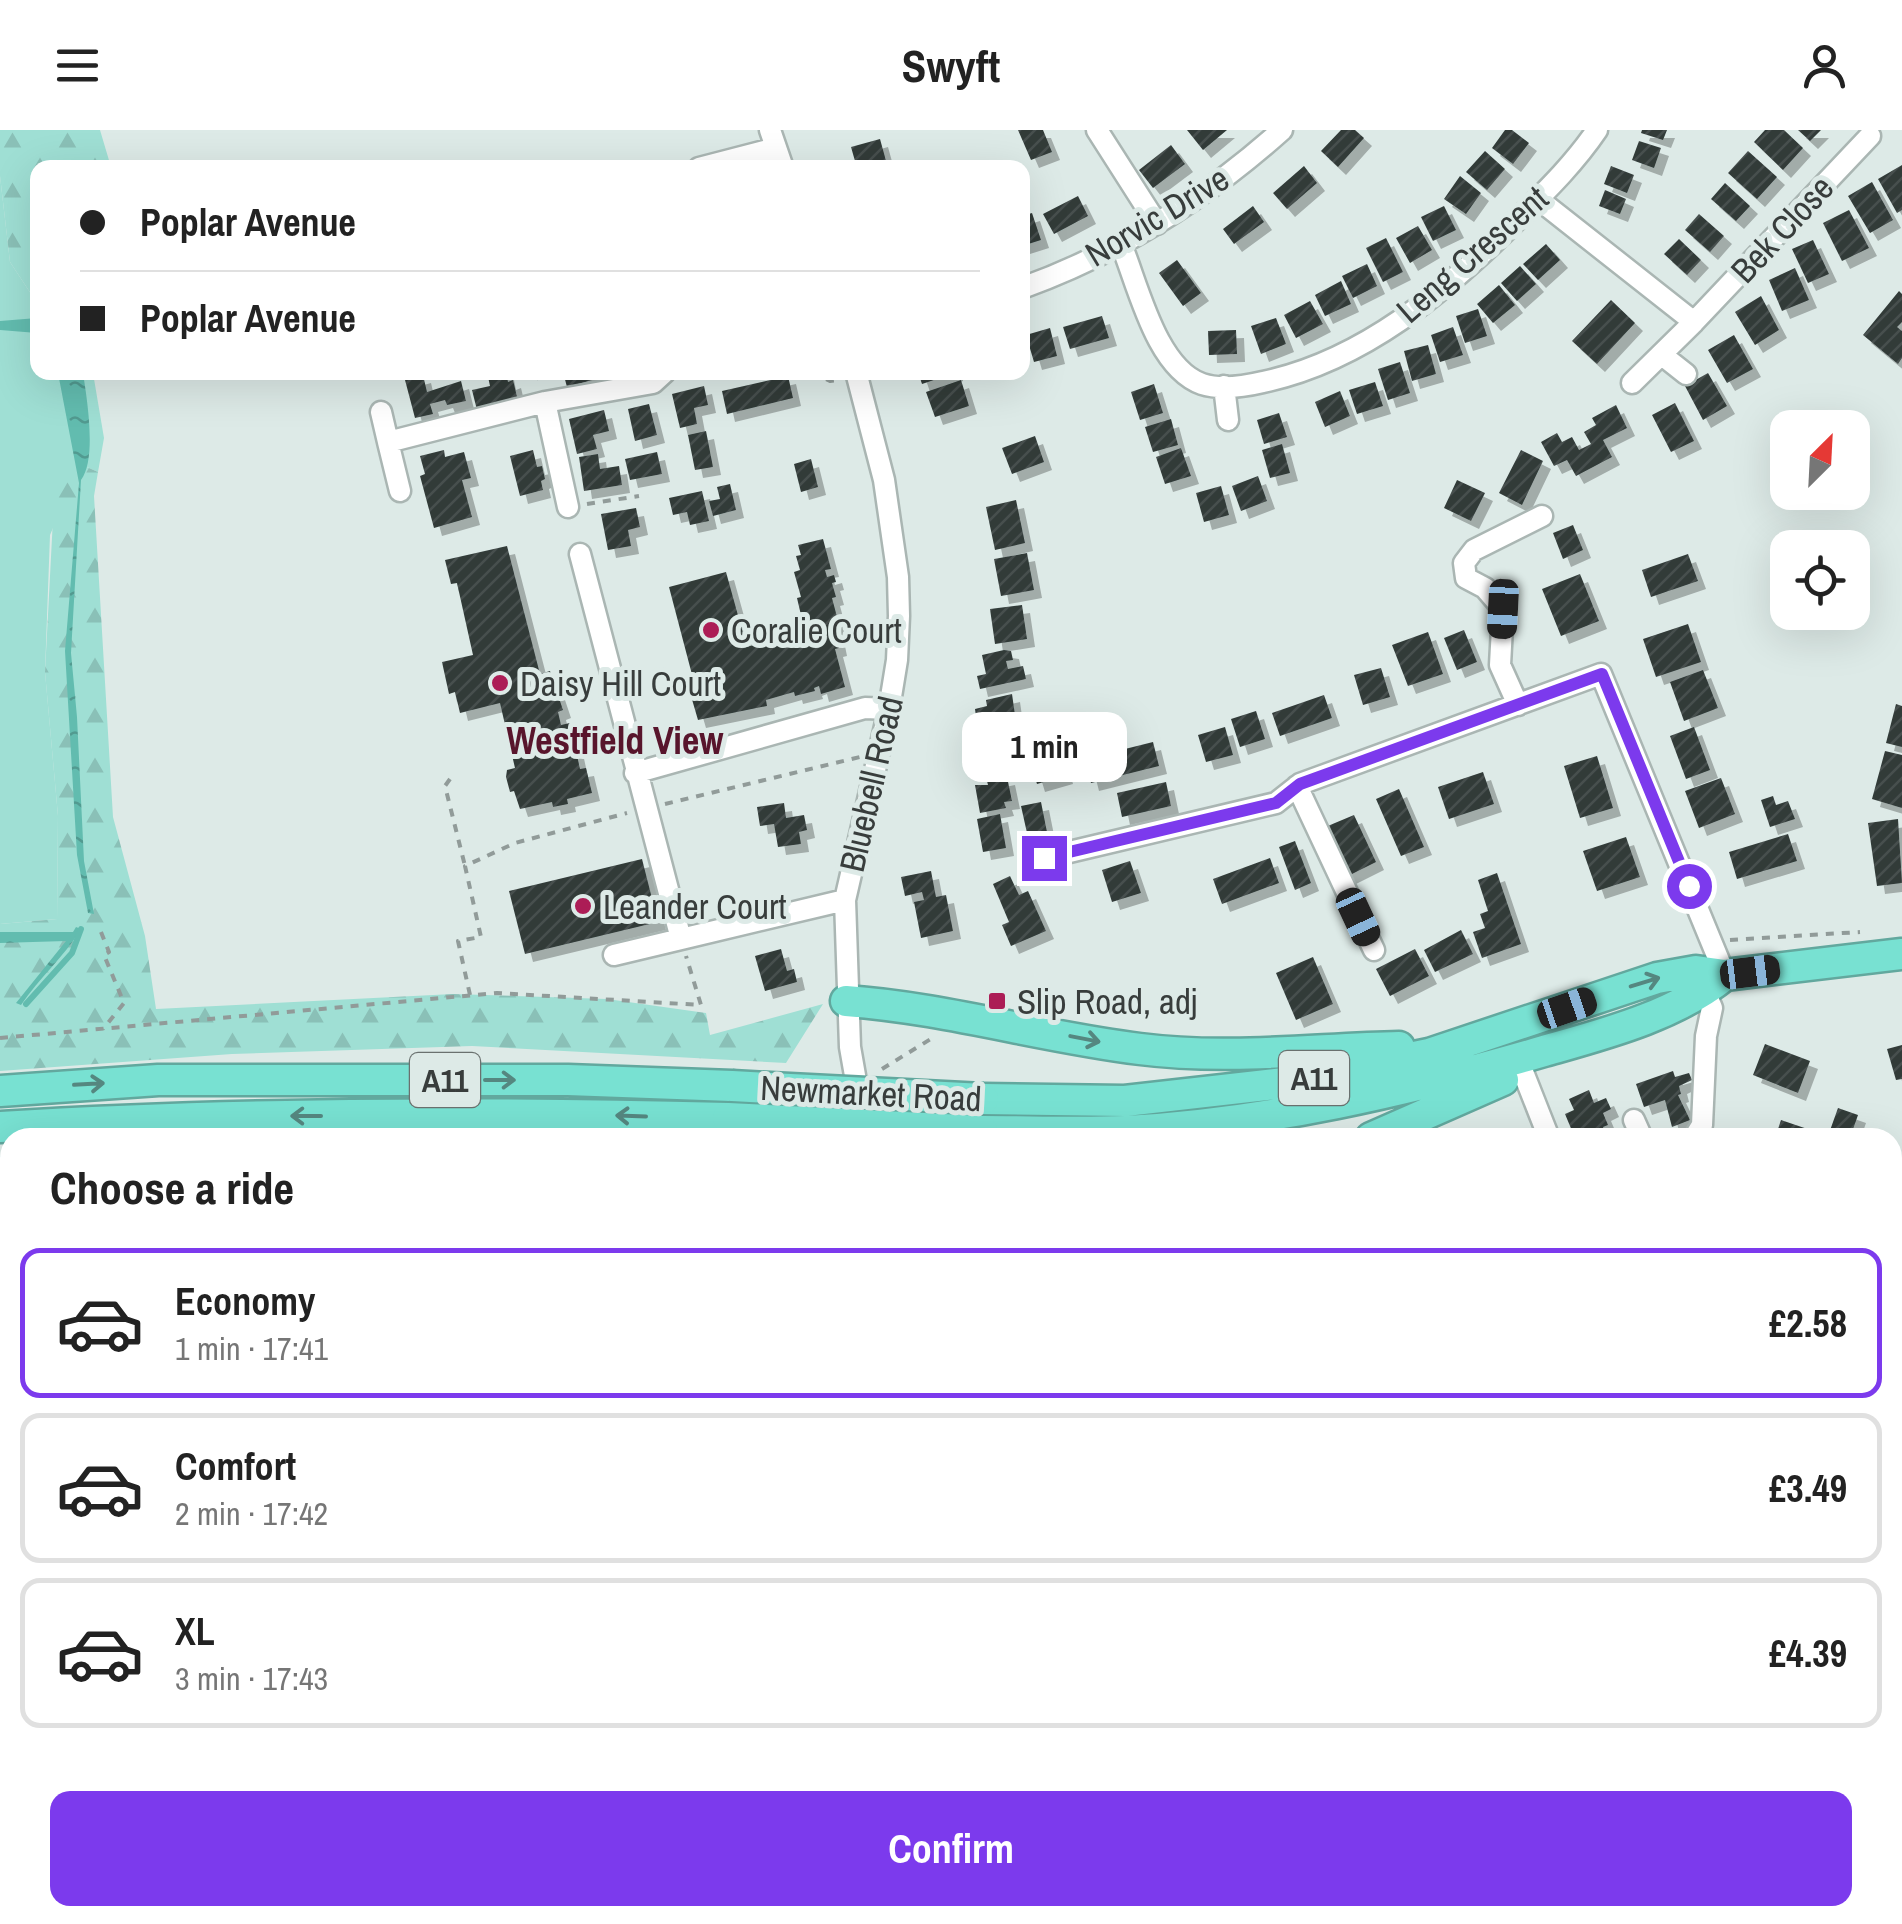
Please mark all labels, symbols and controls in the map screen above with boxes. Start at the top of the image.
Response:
text: Swyft [902,35,1000,96]
icon: menu [50,38,105,93]
icon: person [1797,38,1852,93]
street label: Norvic Drive [1077,155,1237,277]
street label: Bek Close [1720,165,1844,293]
street label: Leng Crescent [1386,175,1558,333]
text: Poplar Avenue [140,197,356,248]
text: Poplar Avenue [140,293,356,344]
north arrow [1770,410,1870,510]
map controls [1770,410,1870,630]
button: locate [1770,530,1870,630]
car [1486,578,1520,640]
place label: Coralie Court [731,607,902,654]
marker: Coralie Court [700,619,722,641]
place label: Daisy Hill Court [520,660,721,707]
marker: Daisy Hill Court [489,672,511,694]
street label: Bluebell Road [828,692,914,876]
callout: 1 min [962,713,1126,783]
district label: Westfield View [506,715,724,766]
text: 1 min [1010,725,1079,768]
route end [1022,836,1067,881]
route start [1667,864,1712,909]
place label: Leander Court [603,883,786,930]
car [1332,883,1384,951]
marker: Leander Court [572,895,594,917]
car [1718,953,1782,991]
one-way arrow [1629,972,1660,990]
place label: Slip Road, adj [1017,978,1197,1025]
car [1534,984,1600,1032]
marker: Slip Road, adj [986,990,1008,1012]
one-way arrow [1068,1030,1101,1049]
road number: A11 [1279,1051,1349,1105]
road number: A11 [410,1053,480,1107]
street label: Newmarket Road [759,1064,983,1122]
one-way arrow [484,1070,516,1090]
one-way arrow [72,1074,104,1093]
one-way arrow [616,1106,648,1125]
one-way arrow [291,1107,323,1126]
text: Choose a ride [50,1157,294,1218]
text: Economy [175,1276,315,1327]
icon: car [55,1278,145,1368]
text: £2.58 [1769,1298,1847,1349]
text: 1 min · 17:41 [175,1327,328,1370]
text: Comfort [175,1441,296,1492]
icon: car [55,1443,145,1533]
text: £3.49 [1769,1463,1847,1514]
text: 2 min · 17:42 [175,1492,328,1535]
text: XL [175,1606,215,1657]
icon: car [55,1608,145,1698]
text: £4.39 [1769,1628,1847,1679]
text: 3 min · 17:43 [175,1657,328,1700]
button: Confirm [50,1791,1852,1906]

